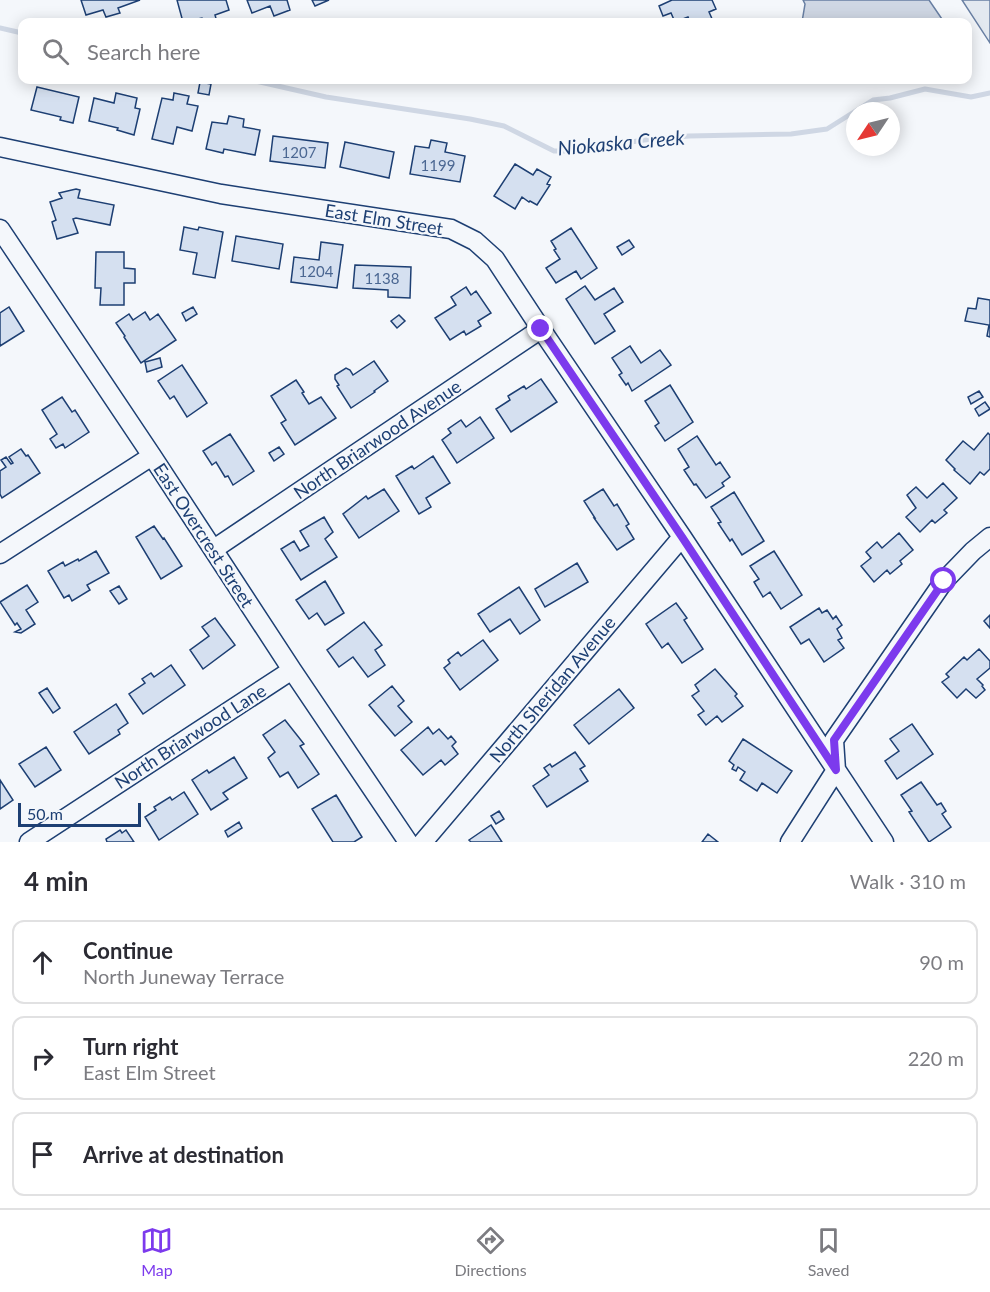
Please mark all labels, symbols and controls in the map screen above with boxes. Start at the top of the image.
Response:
search box [18,18,972,84]
icon: search [39,35,72,68]
text: Search here [87,38,200,65]
north arrow [846,102,900,156]
water label: Niokaska Creek [556,124,686,160]
house number: 1207 [282,143,317,161]
house number: 1199 [421,156,455,174]
street label: East Elm Street [323,199,445,239]
house number: 1204 [299,262,334,280]
house number: 1138 [365,269,399,287]
route end [527,315,553,341]
street label: North Briarwood Avenue [289,375,465,503]
street label: East Overcrest Street [149,459,259,612]
route start [930,567,956,593]
street label: North Sheridan Avenue [484,611,620,767]
street label: North Briarwood Lane [110,679,270,793]
scale bar [18,800,141,828]
text: 50 m [27,804,63,823]
text: 4 min [24,865,88,897]
text: Walk · 310 m [850,869,966,893]
text: Continue [83,937,173,964]
icon: ahead [26,946,59,979]
text: 90 m [919,950,964,974]
text: North Juneway Terrace [83,964,284,988]
text: Turn right [83,1033,178,1060]
icon: right [26,1042,59,1075]
text: 220 m [908,1046,964,1070]
text: East Elm Street [83,1060,216,1084]
icon: arrive [26,1138,59,1171]
text: Arrive at destination [83,1141,284,1168]
tab: Map [140,1224,173,1279]
tab: Directions [454,1224,527,1279]
tab: Saved [808,1224,849,1279]

